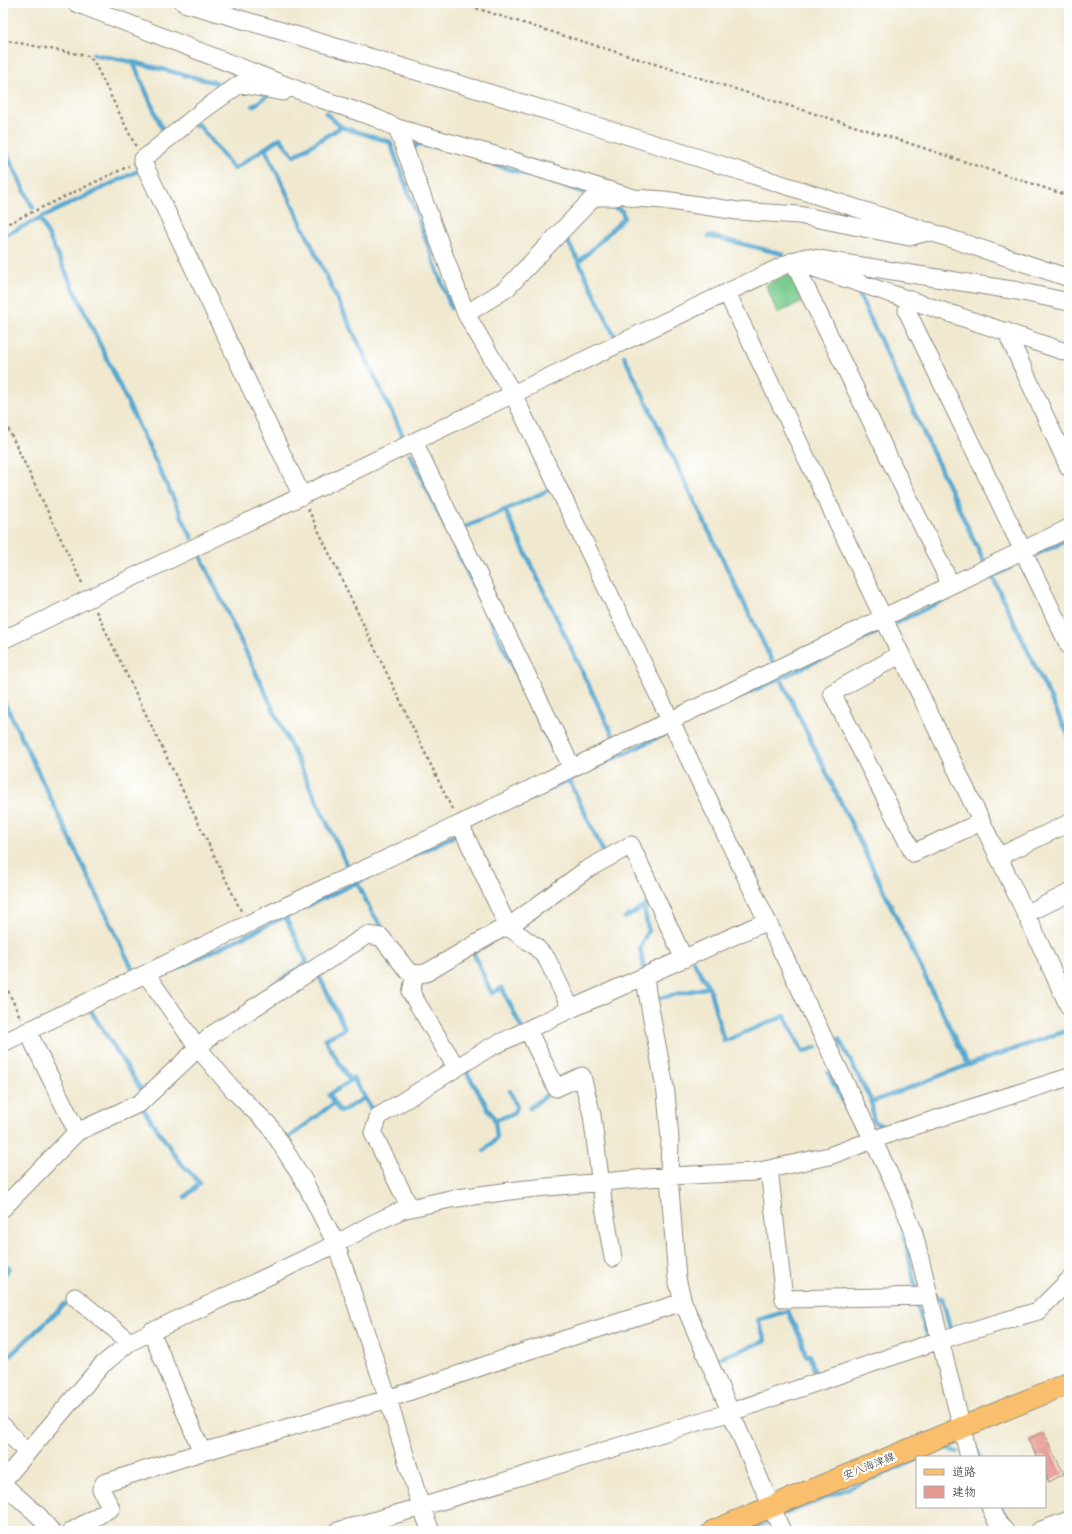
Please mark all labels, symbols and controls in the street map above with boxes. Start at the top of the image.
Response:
street label: 安八海津線 [841,1450,897,1482]
legend [916,1456,1046,1508]
text: 道路 [952,1465,976,1480]
text: 建物 [952,1485,976,1500]

